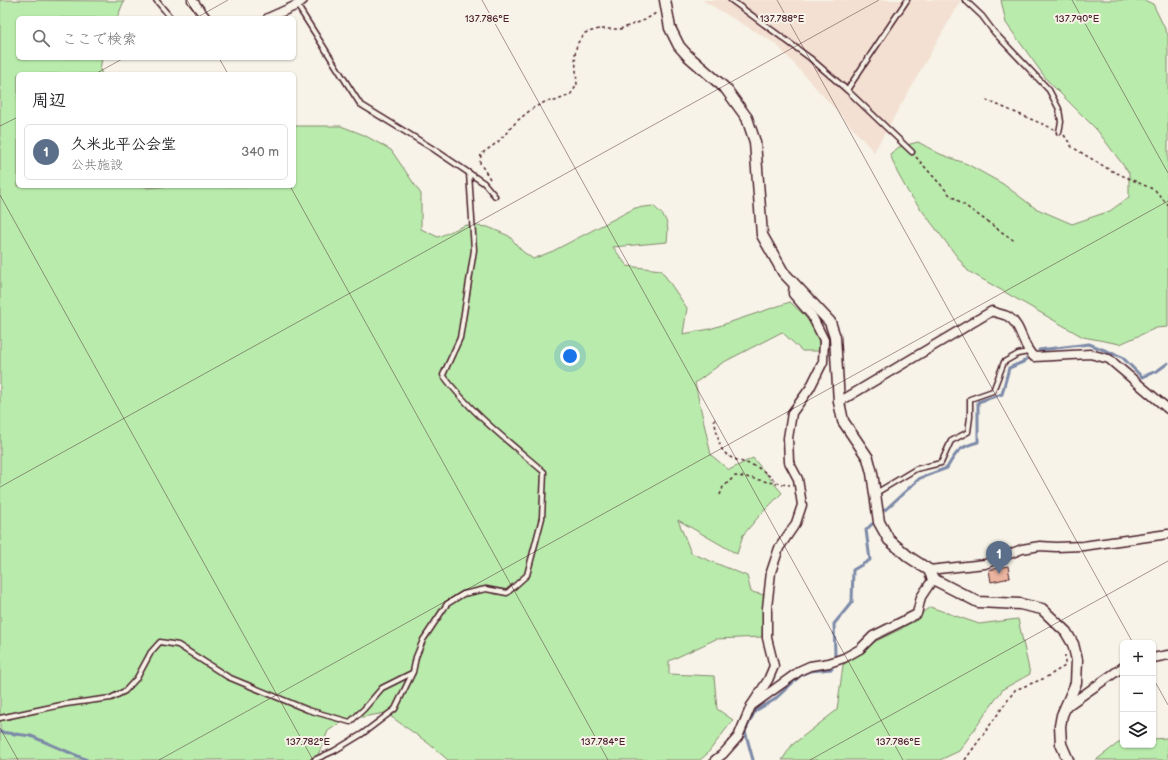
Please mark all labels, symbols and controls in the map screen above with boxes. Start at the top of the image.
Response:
text: 137.786°E [465,13,510,25]
text: 137.788°E [760,13,805,25]
text: 137.790°E [1055,13,1100,25]
search box [16,16,296,60]
icon: search [30,27,52,49]
text: ここで検索 [62,30,137,49]
text: 周辺 [32,91,66,111]
text: 久米北平公会堂 [71,135,176,154]
text: 1 [43,144,49,160]
text: 340 m [241,144,279,160]
text: 公共施設 [71,157,123,173]
your location [560,346,580,366]
pin: 1 [986,541,1012,574]
map controls [1120,640,1156,748]
button: + [1120,640,1156,676]
button: − [1120,676,1156,712]
button: layers [1120,712,1156,748]
text: 137.782°E [286,736,331,748]
text: 137.784°E [581,736,626,748]
text: 137.786°E [876,736,921,748]

